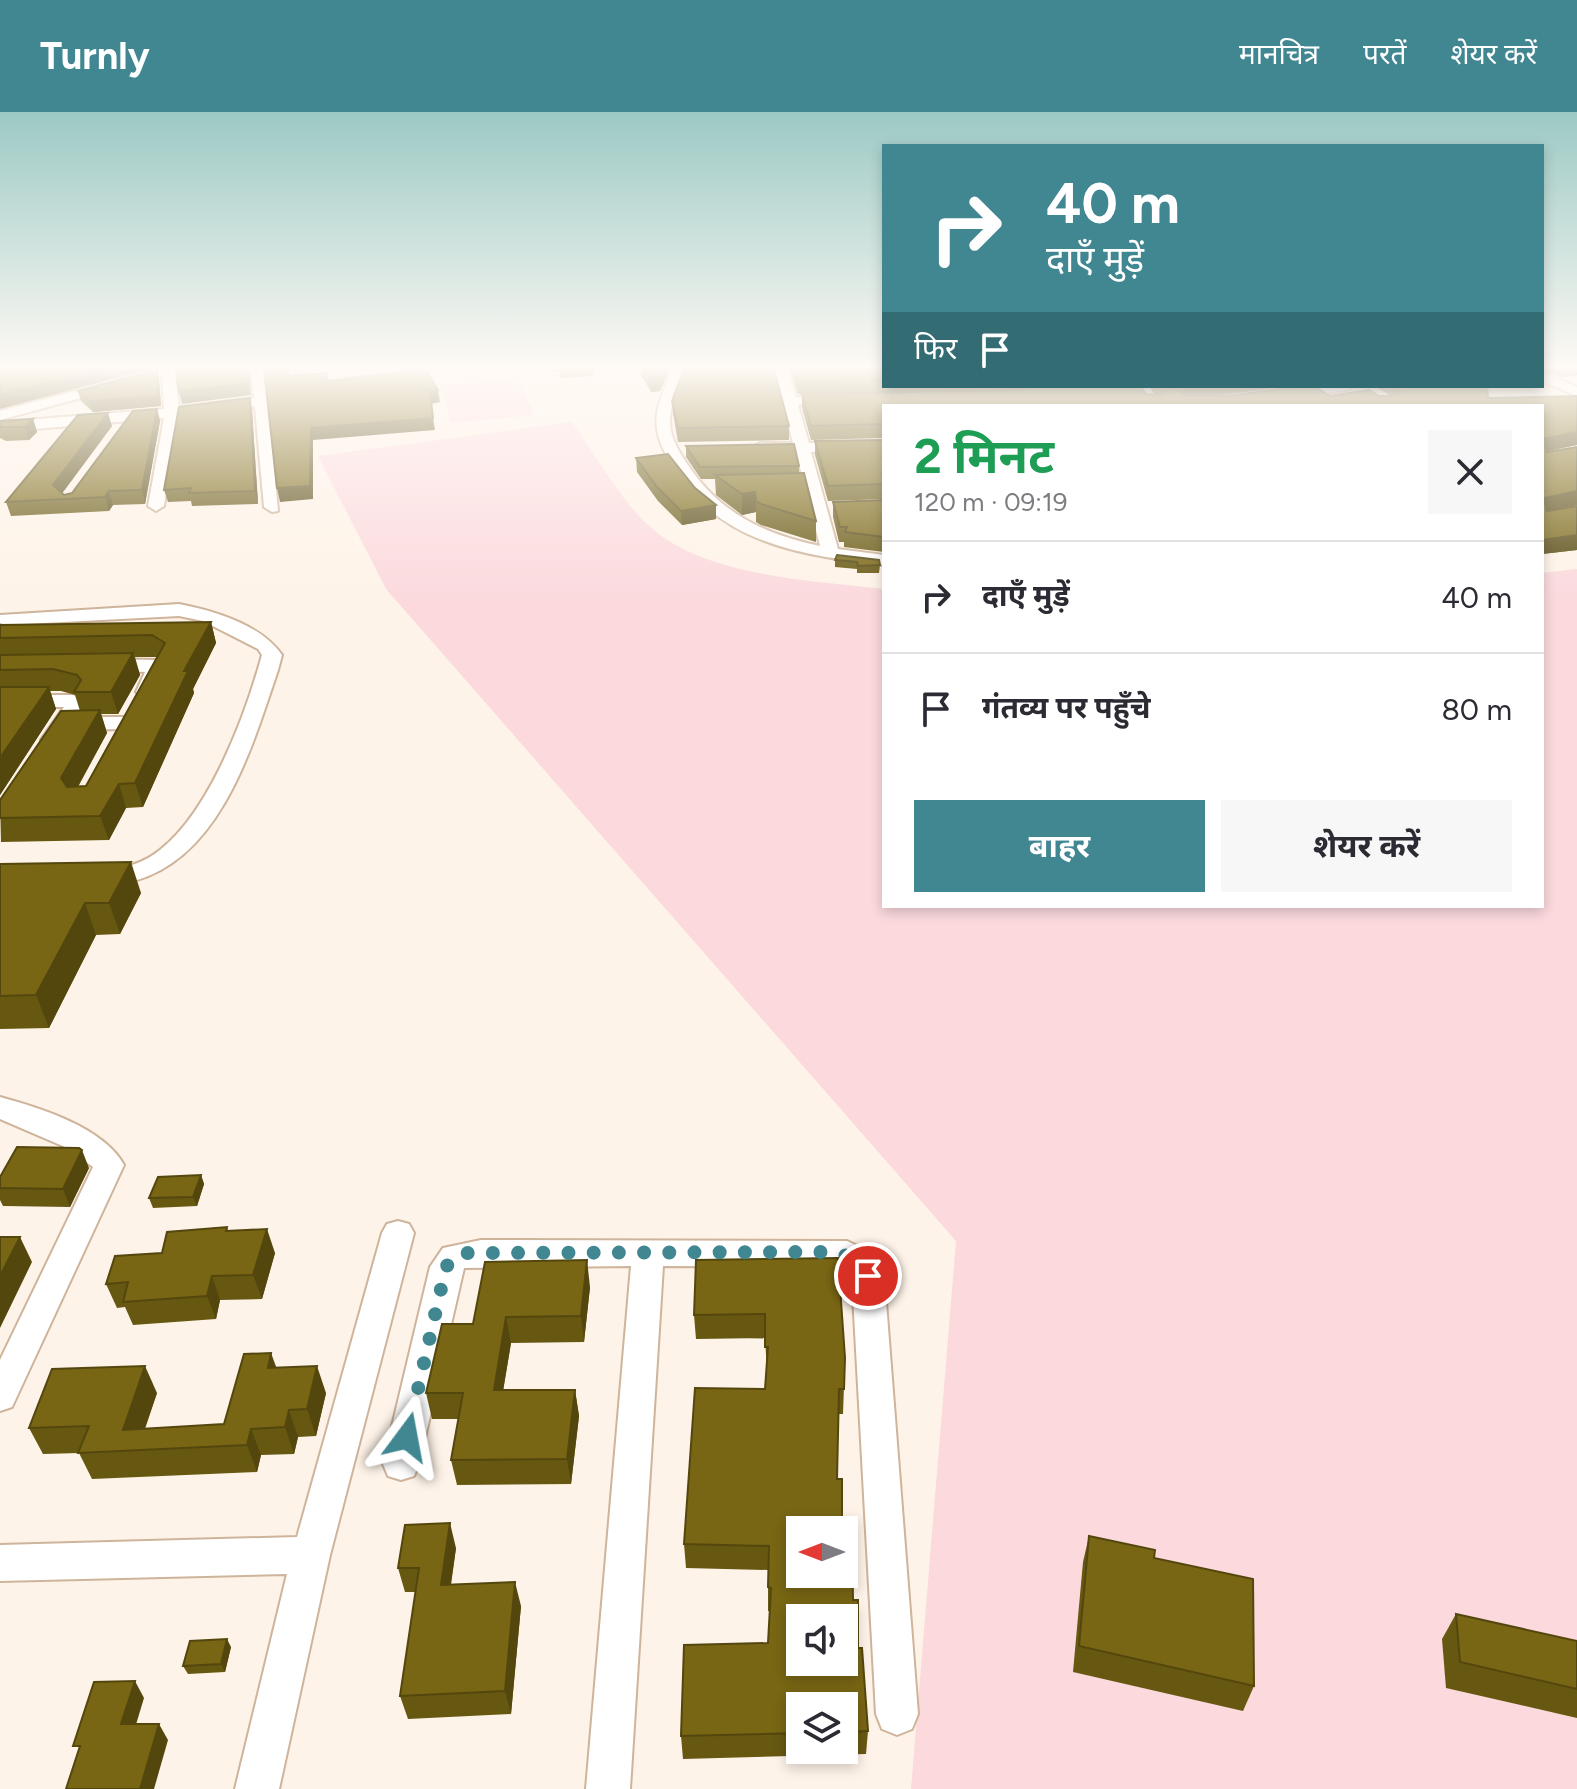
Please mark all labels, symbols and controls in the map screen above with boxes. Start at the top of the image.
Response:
text: Turnly [40,33,150,79]
text: मानचित्र [1239,37,1319,71]
text: परतें [1363,37,1406,71]
text: शेयर करें [1450,37,1537,71]
text: 40 m [1046,170,1180,237]
icon: right [914,176,1018,280]
text: दाएँ मुड़ें [1046,238,1144,281]
icon: arrive [973,328,1017,372]
text: फिर [914,330,957,367]
text: 2 मिनट [914,427,1054,485]
button: close [1428,430,1512,514]
text: 120 m · 09:19 [914,486,1067,518]
icon: right [914,575,958,619]
text: दाएँ मुड़ें [982,577,1070,614]
text: 40 m [1441,579,1512,616]
icon: arrive [914,687,958,731]
text: गंतव्य पर पहुँचे [982,689,1151,726]
text: 80 m [1441,691,1512,728]
button: बाहर [914,800,1205,892]
button: शेयर करें [1221,800,1512,892]
pin [834,1242,902,1310]
icon: arrive [846,1254,890,1298]
position arrow [365,1395,449,1479]
north arrow [786,1516,858,1588]
map controls [786,1516,858,1764]
button: sound [786,1604,858,1676]
button: layers [786,1692,858,1764]

